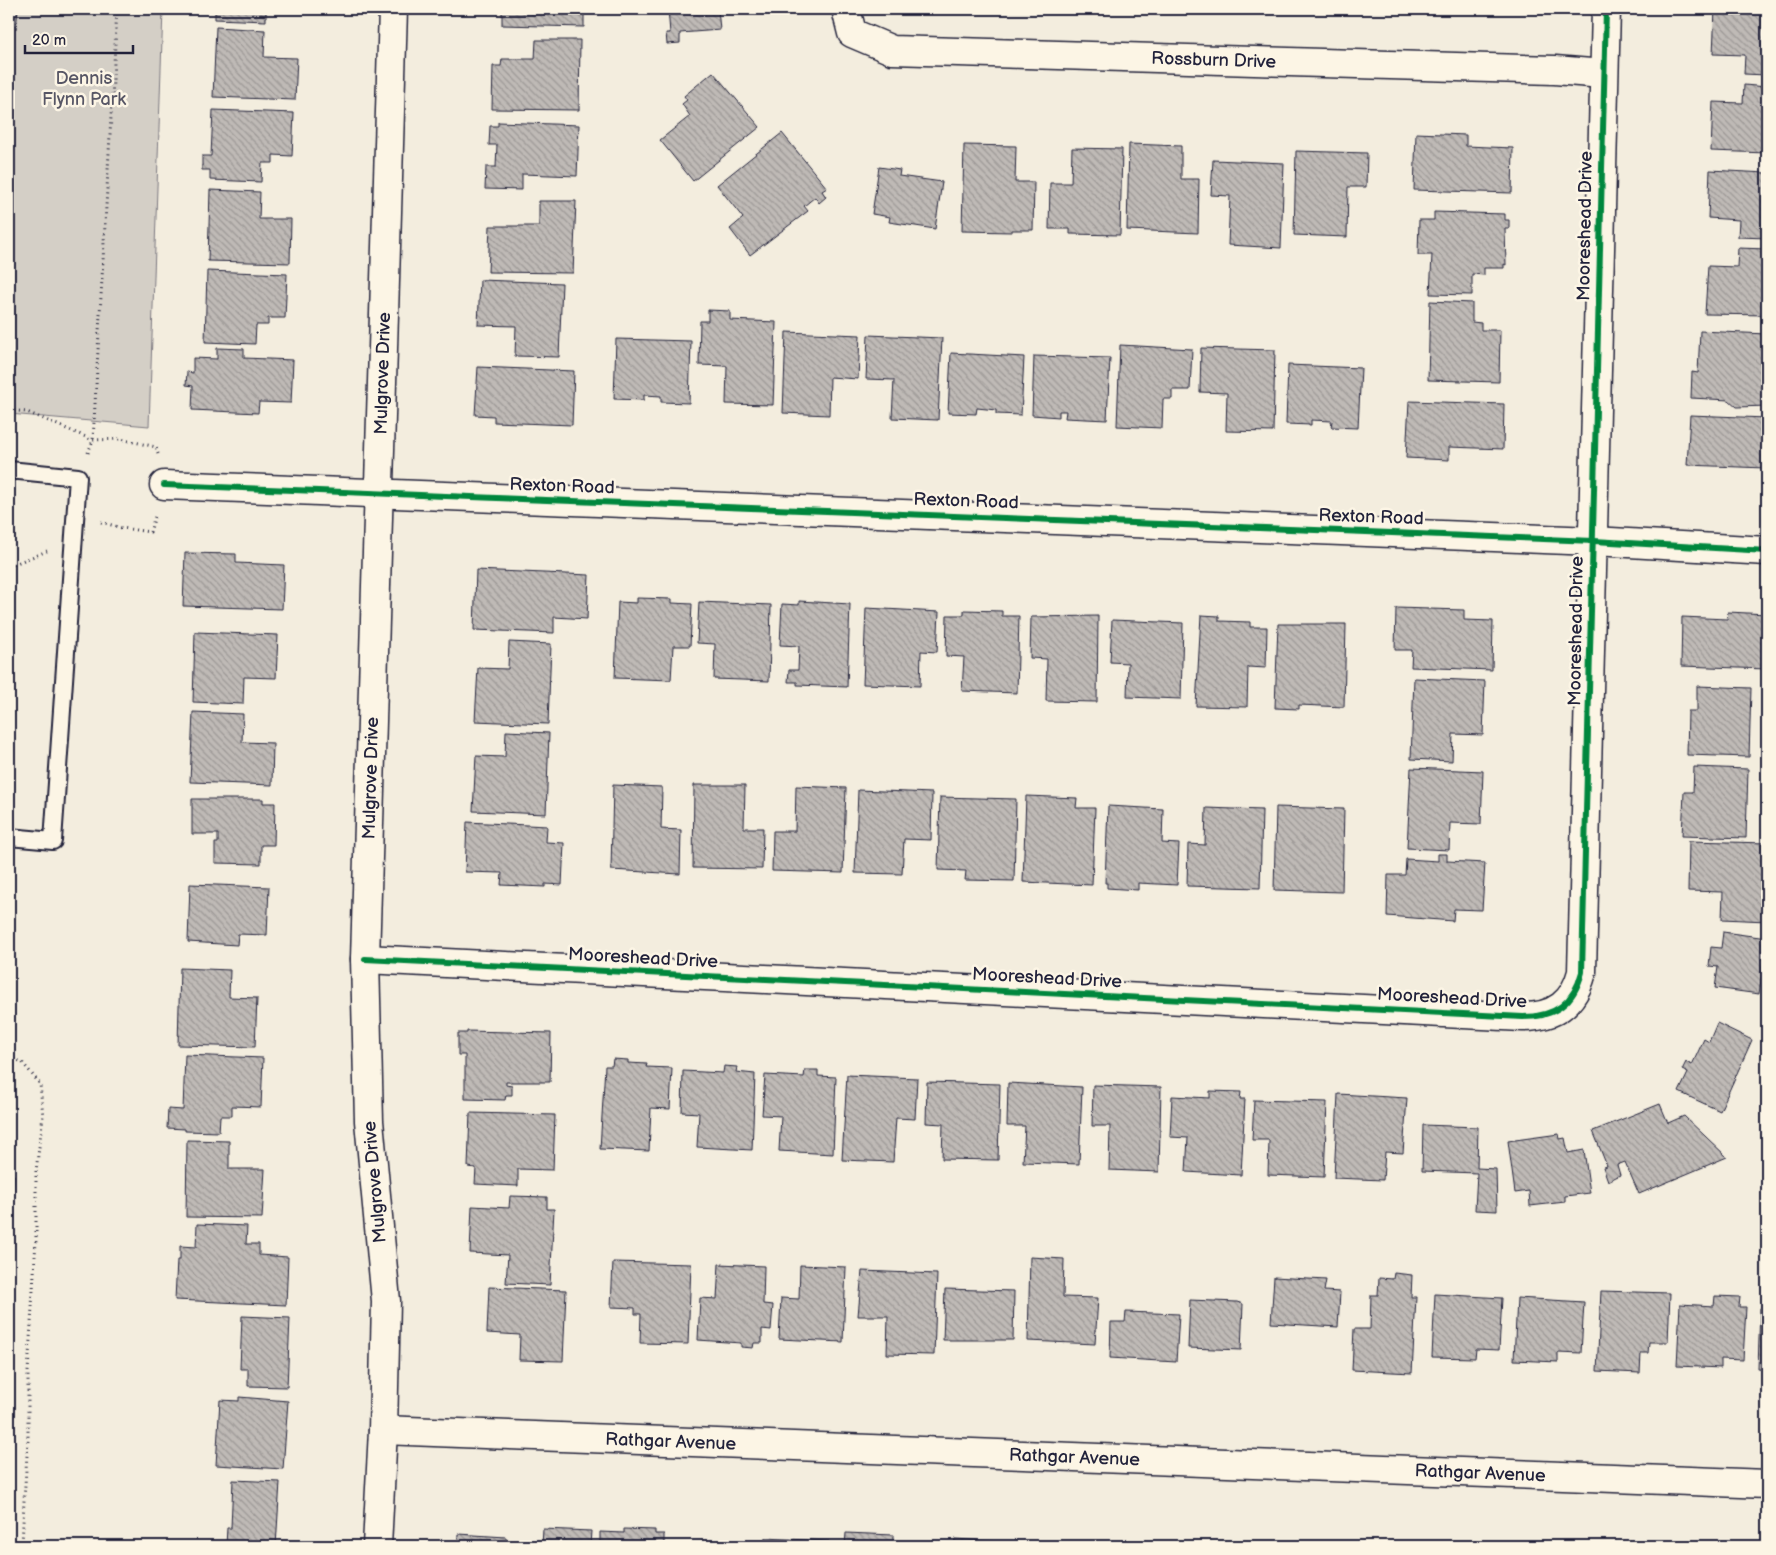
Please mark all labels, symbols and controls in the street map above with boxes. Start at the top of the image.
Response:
scale bar [25,22,132,54]
text: 20 m [32,31,66,50]
street label: Rossburn Drive [1151,47,1277,72]
park label: Dennis Flynn Park [42,68,126,110]
street label: Mooreshead Drive [1573,150,1597,301]
street label: Mulgrove Drive [370,311,395,435]
street label: Rexton Road [509,474,615,498]
street label: Rexton Road [913,489,1019,513]
street label: Rexton Road [1318,505,1424,529]
street label: Mooreshead Drive [1564,555,1588,706]
street label: Mulgrove Drive [358,716,383,840]
street label: Mooreshead Drive [568,944,719,972]
street label: Mooreshead Drive [972,964,1123,992]
street label: Mooreshead Drive [1377,984,1528,1012]
street label: Mulgrove Drive [359,1120,391,1244]
street label: Rathgar Avenue [605,1428,737,1454]
street label: Rathgar Avenue [1009,1444,1141,1470]
street label: Rathgar Avenue [1414,1460,1546,1486]

